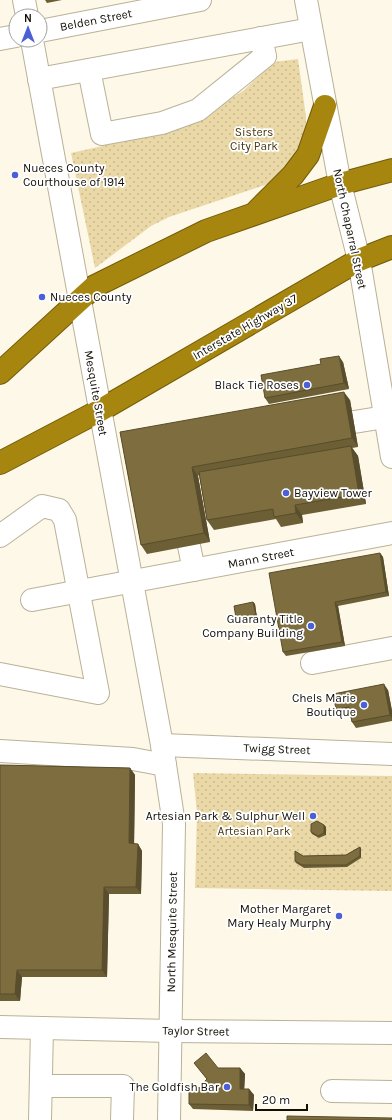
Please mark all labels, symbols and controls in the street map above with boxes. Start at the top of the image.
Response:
street label: Belden Street [59,6,134,34]
north arrow [8,8,48,48]
text: N [24,12,32,25]
park label: Sisters City Park [230,125,278,153]
place label: Nueces County Courthouse of 1914 [23,161,125,189]
street label: North Chaparral Street [330,167,370,291]
marker: Nueces County Courthouse of 1914 [10,170,20,180]
place label: Nueces County [50,290,132,304]
street label: Interstate Highway 37 [190,291,300,363]
marker: Nueces County [37,292,47,302]
street label: Mesquite Street [82,349,111,438]
place label: Black Tie Roses [214,378,299,392]
marker: Black Tie Roses [302,380,312,390]
place label: Bayview Tower [294,486,372,500]
marker: Bayview Tower [281,488,291,498]
street label: Mann Street [227,545,296,571]
place label: Guaranty Title Company Building [202,612,303,640]
marker: Guaranty Title Company Building [306,621,316,631]
place label: Chels Marie Boutique [292,691,356,719]
marker: Chels Marie Boutique [359,700,369,710]
street label: Twigg Street [243,741,311,757]
place label: Artesian Park & Sulphur Well [146,809,305,823]
marker: Artesian Park & Sulphur Well [308,811,318,821]
park label: Artesian Park [218,824,291,838]
street label: North Mesquite Street [164,871,180,992]
place label: Mother Margaret Mary Healy Murphy [227,902,331,930]
marker: Mother Margaret Mary Healy Murphy [334,911,344,921]
street label: Taylor Street [162,1023,230,1039]
place label: The Goldfish Bar [129,1080,220,1094]
marker: The Goldfish Bar [222,1082,232,1092]
scale bar [256,1086,307,1112]
text: 20 m [262,1093,290,1107]

